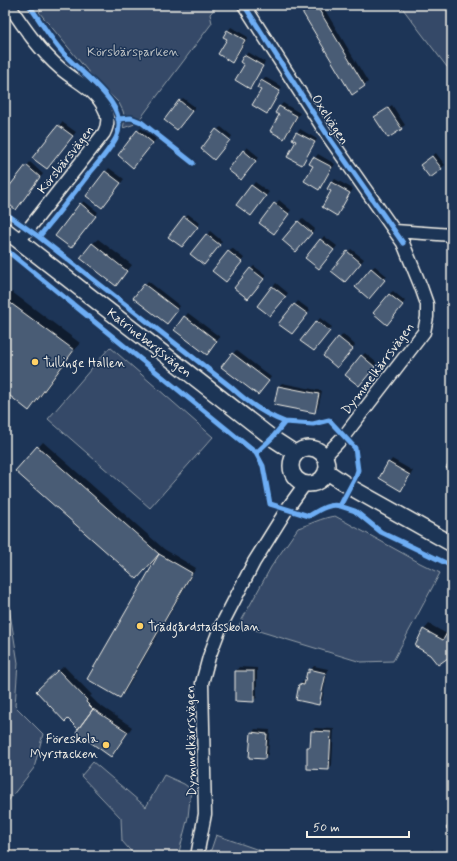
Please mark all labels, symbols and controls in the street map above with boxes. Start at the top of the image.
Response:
park label: Körsbärsparken [87,44,179,61]
street label: Oxelvägen [307,92,352,148]
street label: Körsbärsvägen [34,122,98,198]
street label: Katrinebergsvägen [102,305,195,383]
street label: Dymmelkärrsvägen [338,320,418,418]
place label: Tullinge Hallen [43,355,125,374]
marker: Tullinge Hallen [30,357,40,367]
place label: Trädgårdstadsskolan [148,619,260,638]
marker: Trädgårdstadsskolan [135,621,145,631]
street label: Dymmelkärrsvägen [182,685,201,797]
place label: Föreskola Myrstacken [30,731,98,763]
marker: Föreskola Myrstacken [101,740,111,750]
scale bar [307,813,409,839]
text: 50 m [313,820,340,836]

